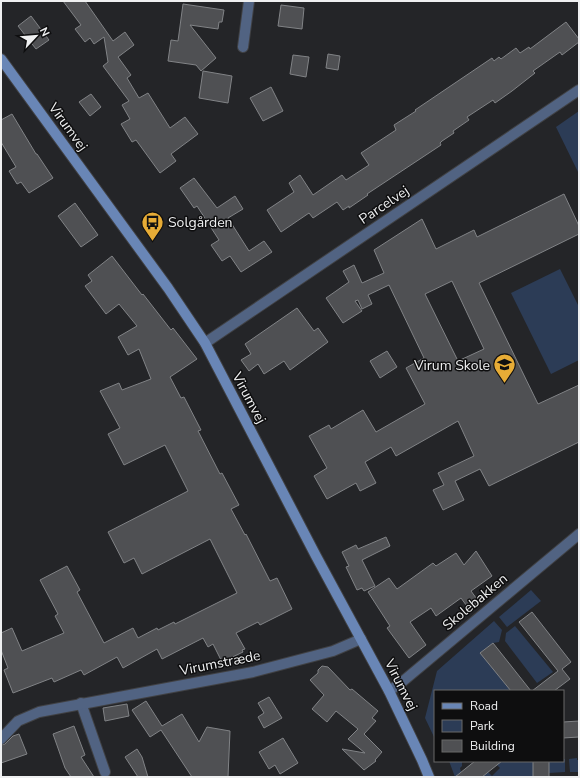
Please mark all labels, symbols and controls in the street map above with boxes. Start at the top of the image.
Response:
north arrow [16,16,56,56]
text: N [36,25,53,39]
street label: Virumvej [43,98,92,155]
street label: Parcelvej [355,181,413,229]
bus stop icon: Solgården [140,209,166,242]
place label: Solgården [168,213,233,232]
school or university icon: Virum Skole [492,352,518,385]
place label: Virum Skole [413,356,490,375]
street label: Virumvej [227,368,270,427]
street label: Skolebakken [438,569,512,635]
street label: Virumstræde [177,646,262,680]
street label: Virumvej [379,655,422,714]
legend [434,690,564,762]
text: Road [470,698,498,714]
text: Park [470,718,495,734]
text: Building [470,738,515,754]

